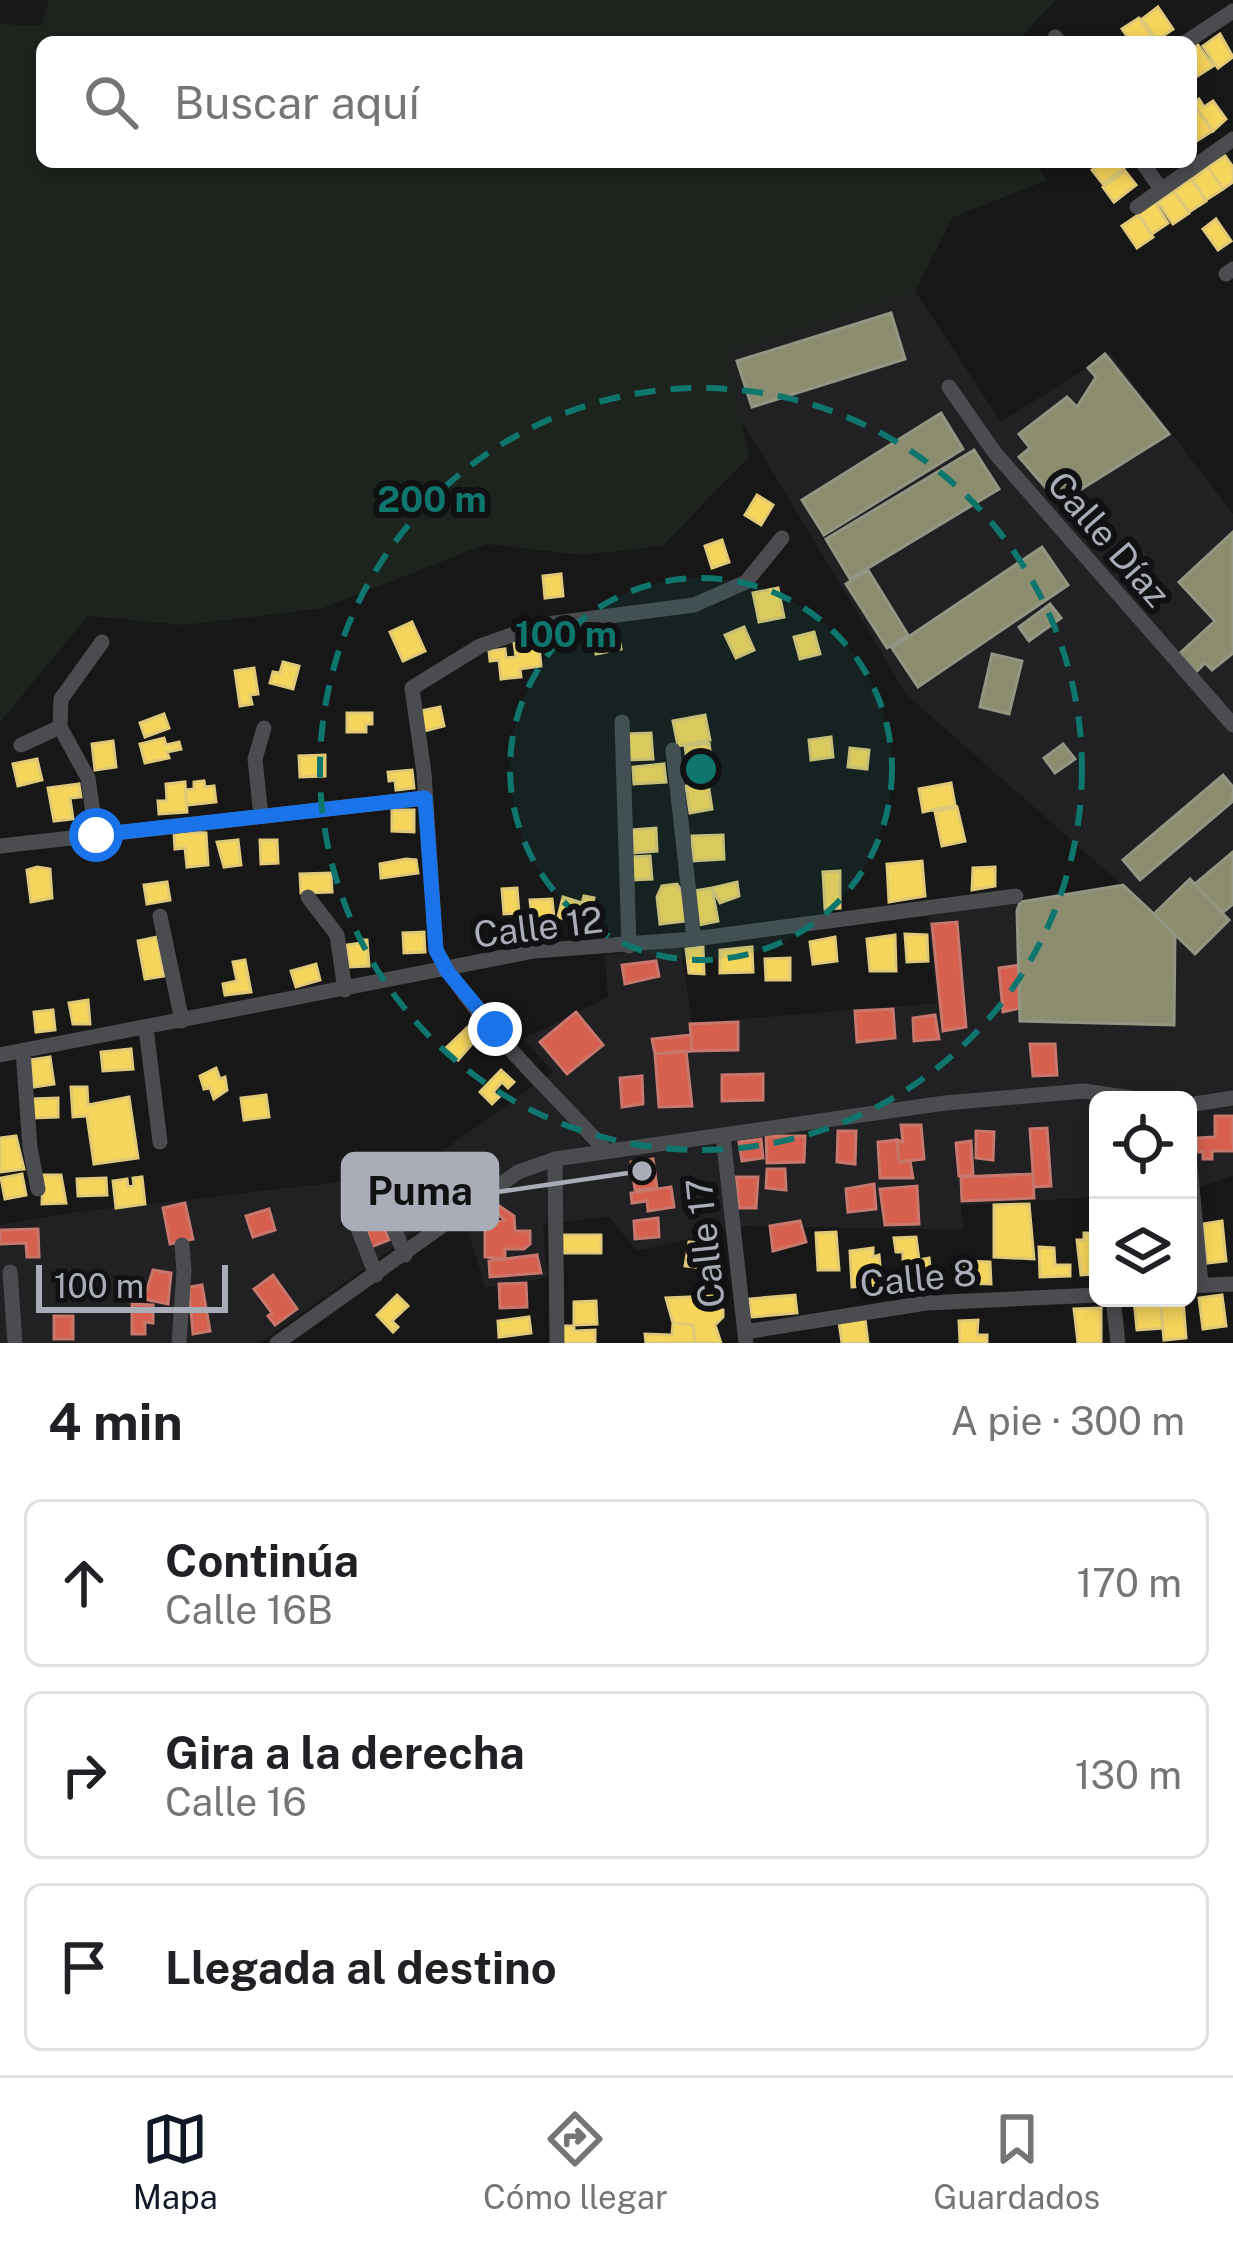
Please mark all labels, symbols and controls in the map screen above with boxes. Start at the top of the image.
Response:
search box [36,36,1197,168]
icon: search [78,69,144,135]
text: Buscar aquí [174,76,420,129]
street label: Calle Díaz [1039,463,1179,615]
text: 200 m [377,478,487,520]
text: 100 m [515,613,617,655]
centre of rings [680,748,722,790]
route start [69,808,123,862]
street label: Calle 12 [471,898,605,956]
route end [468,1002,522,1056]
map controls [1089,1091,1197,1307]
button: locate [1089,1091,1197,1199]
callout: Puma [343,1154,497,1229]
text: Puma [367,1168,473,1214]
street label: Calle 17 [677,1176,733,1310]
button: layers [1089,1199,1197,1307]
street label: Calle 8 [858,1251,978,1305]
scale bar [36,1259,228,1312]
text: 100 m [54,1267,144,1305]
text: 4 min [48,1392,183,1451]
text: A pie · 300 m [950,1398,1185,1444]
text: Continúa [165,1534,359,1587]
icon: ahead [51,1550,117,1616]
text: 170 m [1076,1560,1182,1606]
text: Calle 16B [165,1587,333,1633]
text: Gira a la derecha [165,1726,525,1779]
icon: right [51,1742,117,1808]
text: 130 m [1075,1752,1182,1798]
text: Calle 16 [165,1779,307,1825]
icon: arrive [51,1934,117,2000]
text: Llegada al destino [165,1941,557,1994]
tab: Mapa [133,2106,218,2216]
tab: Cómo llegar [483,2106,668,2216]
tab: Guardados [933,2106,1100,2216]

